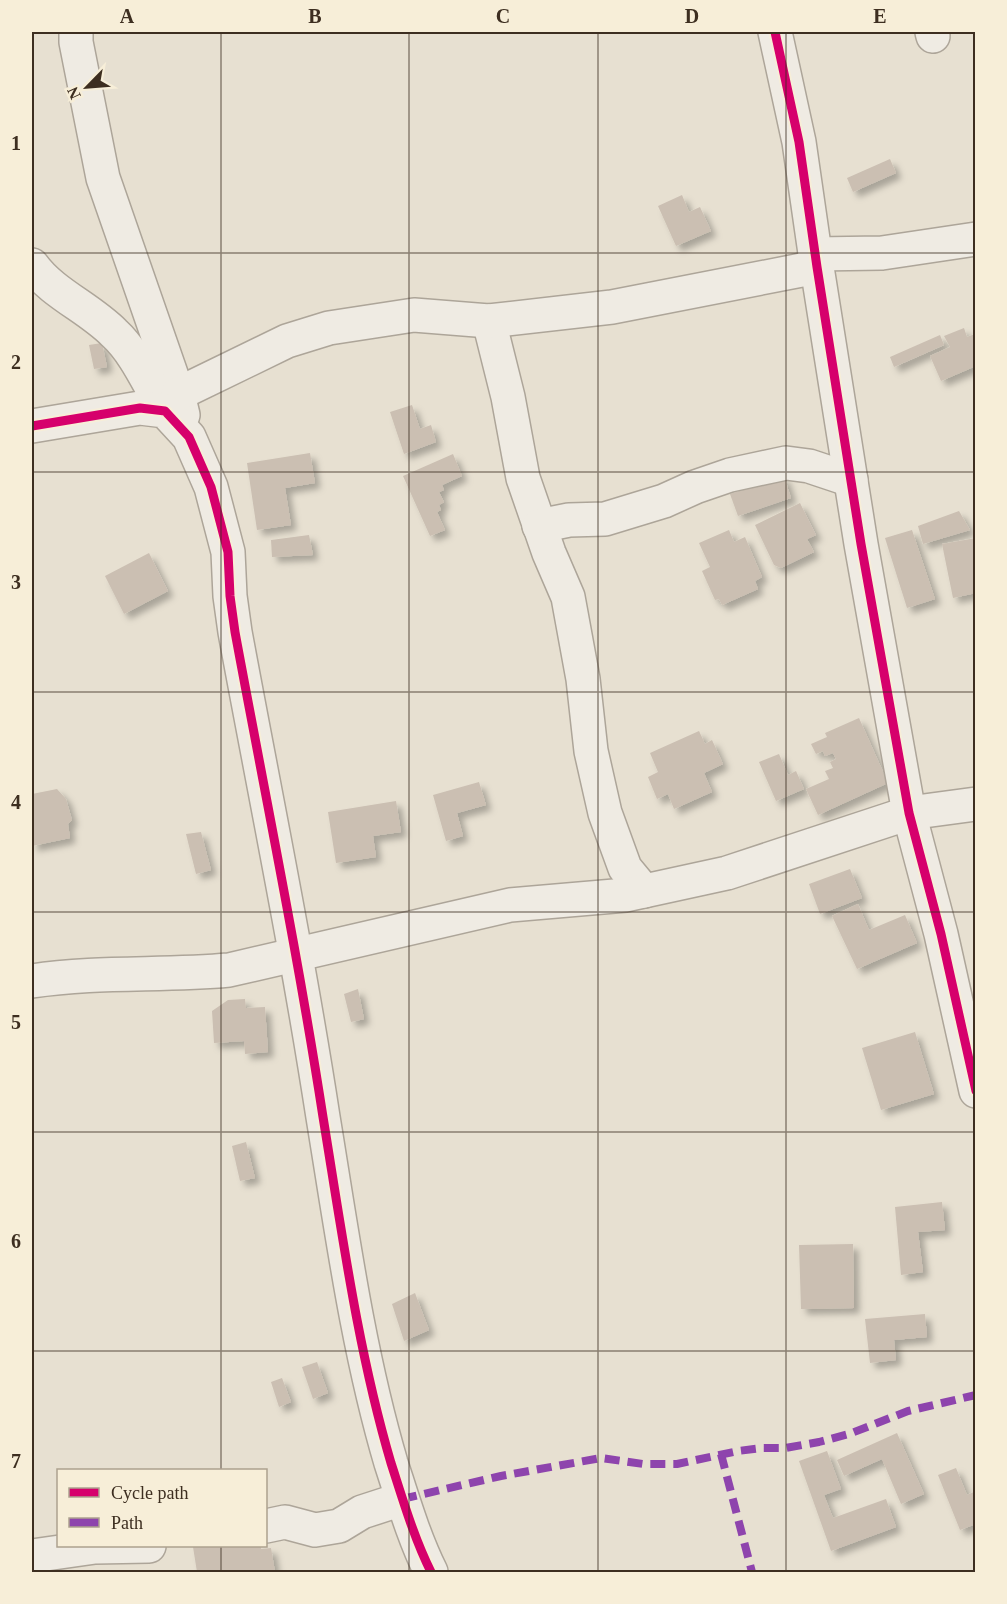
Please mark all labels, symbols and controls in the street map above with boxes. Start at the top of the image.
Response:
text: A [120,5,135,27]
text: B [308,5,322,27]
text: C [496,5,510,27]
text: D [685,5,699,27]
text: E [873,5,887,27]
north arrow [57,57,117,117]
text: N [64,84,84,102]
text: 1 [11,132,21,154]
text: 2 [11,351,21,373]
text: 3 [11,571,21,593]
text: 4 [11,791,21,813]
text: 5 [11,1011,21,1033]
text: 6 [11,1230,21,1252]
text: 7 [11,1450,21,1472]
legend [57,1469,267,1547]
text: Cycle path [111,1483,188,1503]
text: Path [111,1513,143,1533]

